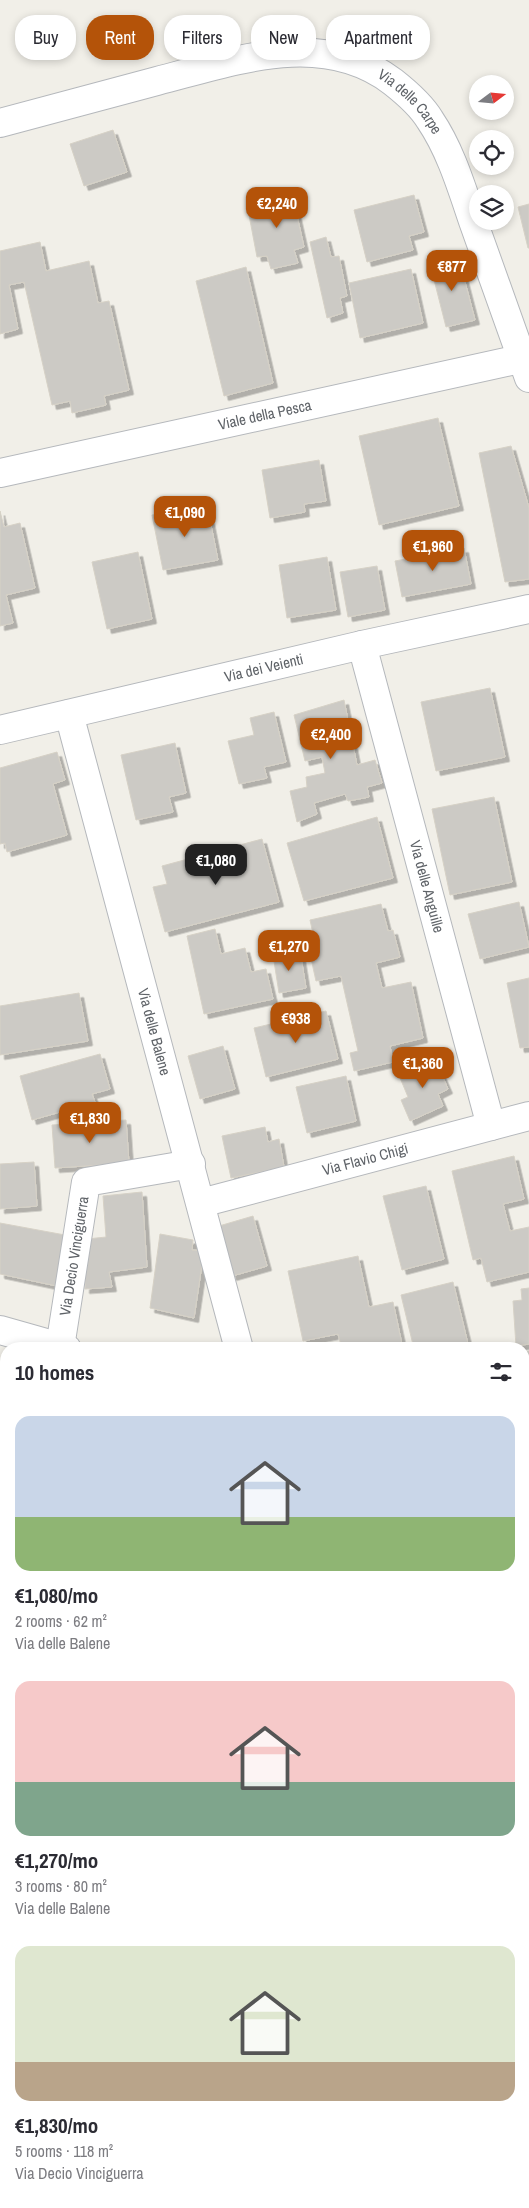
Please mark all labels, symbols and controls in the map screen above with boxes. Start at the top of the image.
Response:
chip: Buy [15,15,76,60]
chip: Rent [86,15,154,60]
chip: Filters [164,15,241,60]
chip: New [251,15,316,60]
chip: Apartment [326,15,430,60]
street label: Via delle Carpe [374,63,447,138]
north arrow [469,75,514,120]
map controls [469,75,514,230]
button: locate [469,130,514,175]
button: layers [469,185,514,230]
pin: €2,240 [236,186,318,229]
text: €2,240 [257,192,297,214]
pin: €877 [422,250,482,292]
text: €877 [437,255,467,277]
street label: Viale della Pesca [216,394,313,435]
pin: €1,090 [144,496,226,538]
text: €1,090 [165,501,205,523]
pin: €1,960 [392,530,474,572]
text: €1,960 [413,535,453,557]
street label: Via dei Veienti [222,648,305,687]
pin: €2,400 [290,718,372,760]
text: €2,400 [311,723,351,745]
street label: Via delle Anguille [405,838,450,935]
pin: €1,080 [175,844,257,886]
text: €1,080 [196,849,236,871]
pin: €1,270 [248,930,330,972]
text: €1,270 [269,935,309,957]
street label: Via delle Balene [133,986,176,1078]
pin: €938 [266,1002,326,1044]
text: €938 [281,1007,311,1029]
pin: €1,360 [382,1046,464,1089]
text: €1,360 [403,1052,443,1074]
pin: €1,830 [49,1102,131,1144]
text: €1,830 [70,1107,110,1129]
street label: Via Flavio Chigi [320,1137,410,1180]
street label: Via Decio Vinciguerra [54,1195,94,1317]
text: 10 homes [15,1358,94,1387]
icon: filters [487,1358,515,1386]
icon: home [220,1448,310,1538]
text: €1,080/mo [15,1581,98,1610]
text: 2 rooms · 62 m² [15,1610,107,1632]
text: Via delle Balene [15,1632,110,1654]
icon: home [220,1713,310,1803]
text: €1,270/mo [15,1846,98,1875]
text: 3 rooms · 80 m² [15,1875,107,1897]
text: Via delle Balene [15,1897,110,1919]
icon: home [220,1978,310,2068]
text: €1,830/mo [15,2111,98,2140]
text: 5 rooms · 118 m² [15,2140,113,2162]
text: Via Decio Vinciguerra [15,2162,144,2184]

